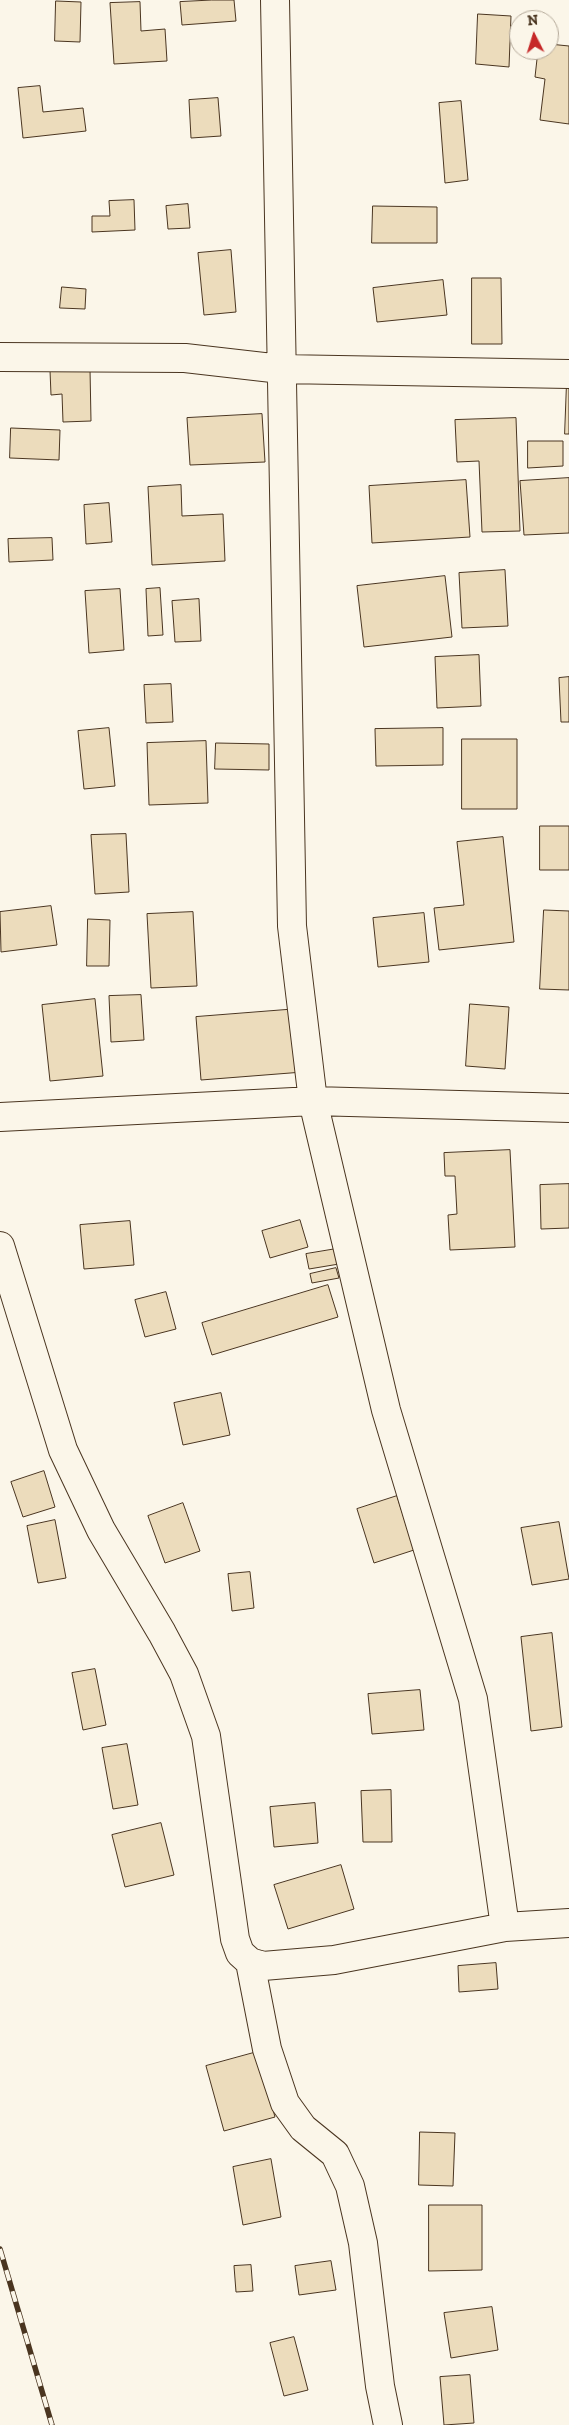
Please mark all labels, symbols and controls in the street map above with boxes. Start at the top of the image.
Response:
north arrow [509,10,559,60]
text: N [527,12,539,29]

